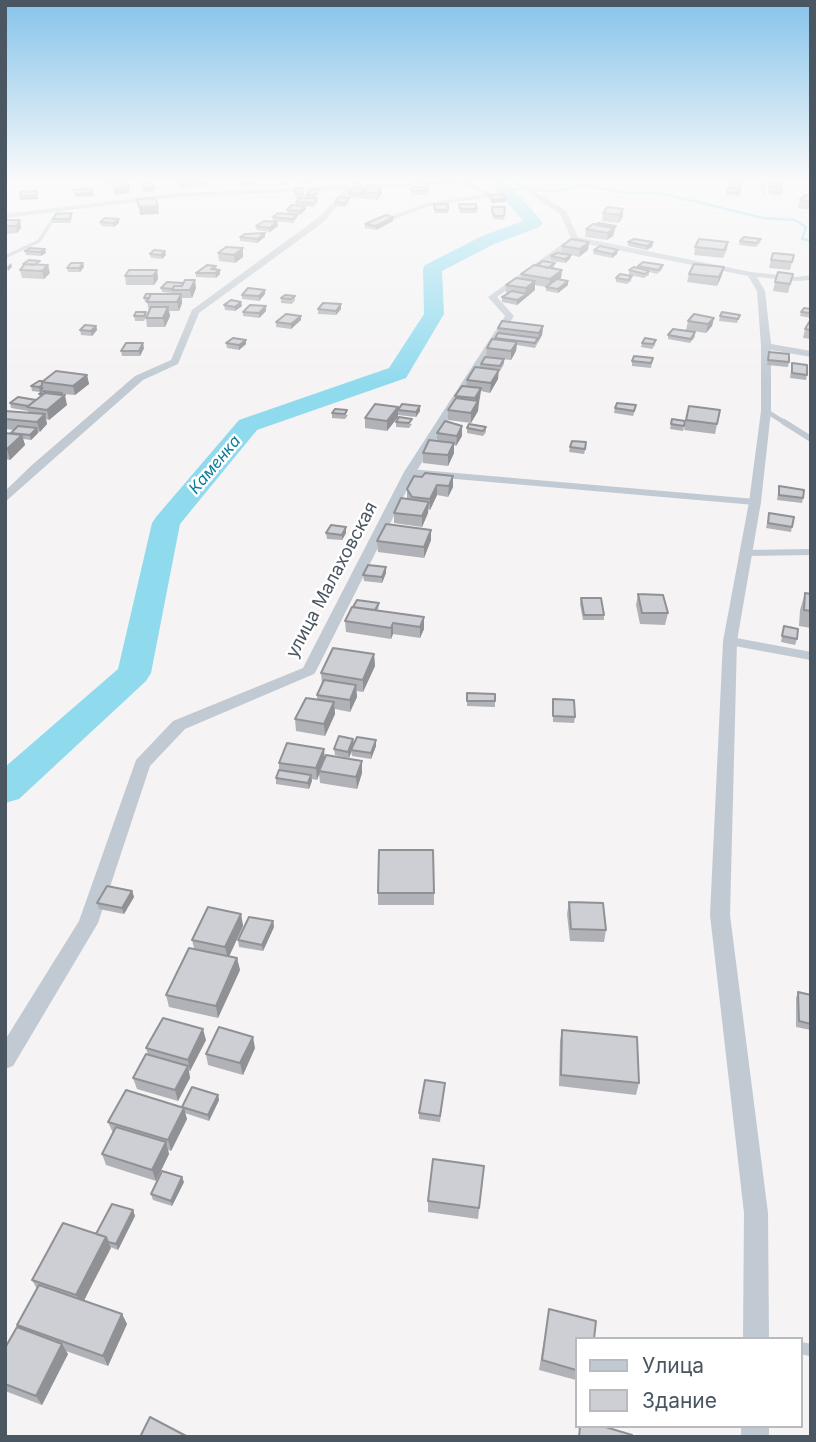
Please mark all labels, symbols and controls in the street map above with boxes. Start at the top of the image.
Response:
water label: Каменка [185,432,245,498]
street label: улица Малаховская [282,498,382,662]
legend [574,1337,802,1428]
text: Улица [642,1353,704,1378]
text: Здание [642,1388,717,1413]

